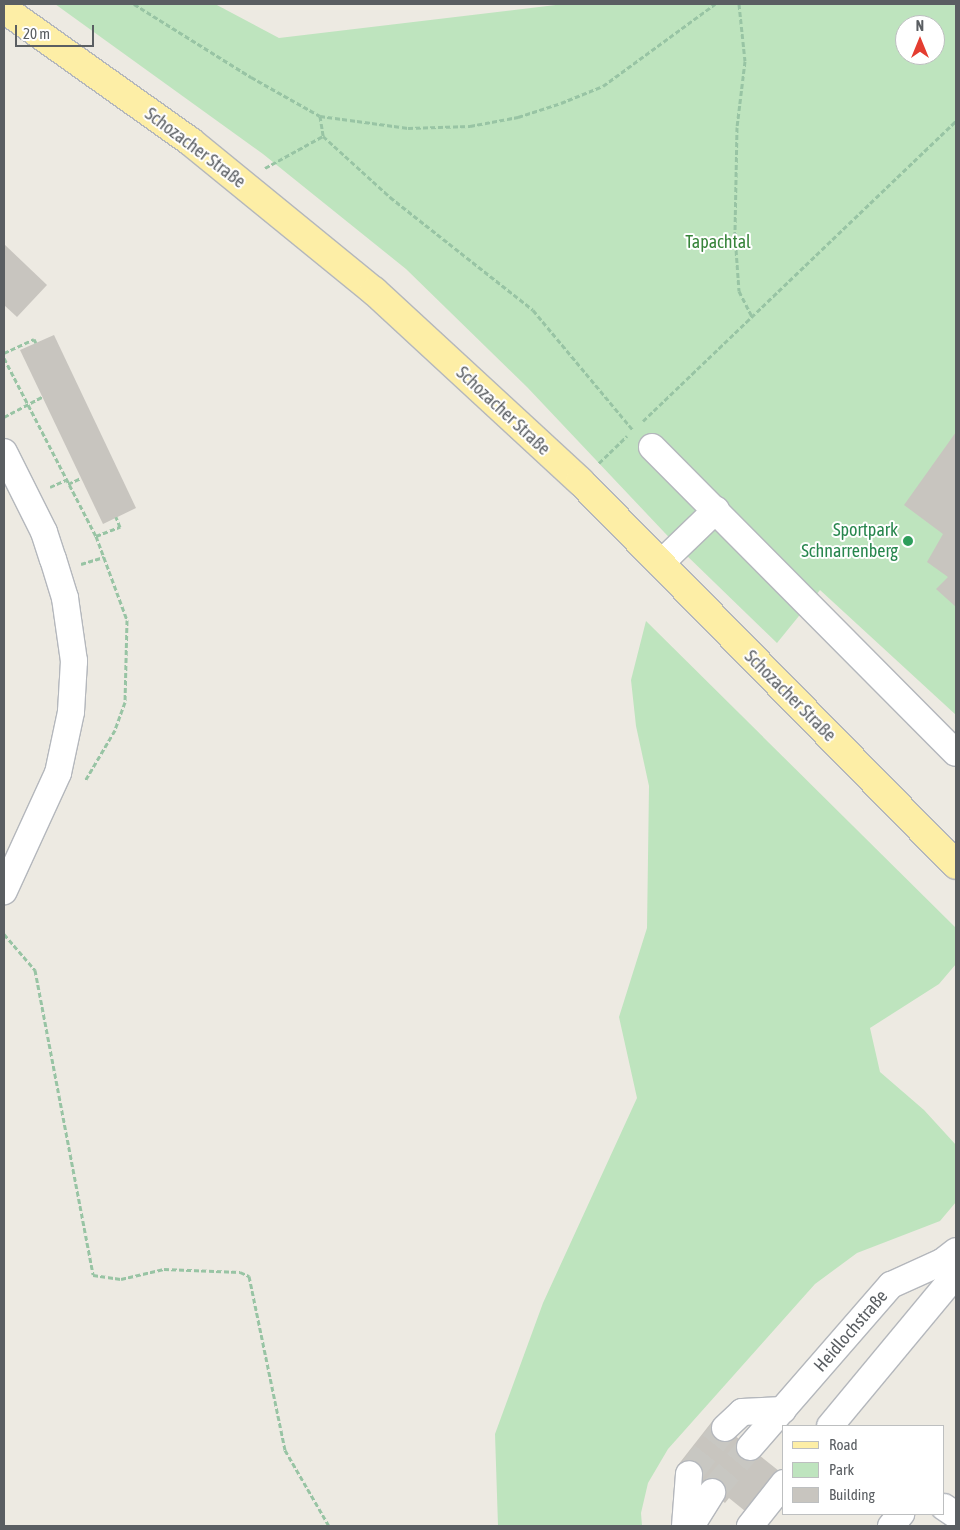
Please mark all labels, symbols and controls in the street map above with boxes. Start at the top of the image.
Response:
scale bar [18,15,96,47]
north arrow [895,15,945,65]
text: N [916,18,924,34]
text: 20 m [23,25,50,42]
street label: Schozacher Straße [141,103,249,193]
park label: Tapachtal [685,231,751,253]
street label: Schozacher Straße [452,362,554,460]
place label: Sportpark Schnarrenberg [801,520,898,562]
marker: Sportpark Schnarrenberg [902,535,914,547]
street label: Schozacher Straße [740,646,840,746]
street label: Heidlochstraße [810,1286,892,1376]
legend [782,1425,945,1515]
text: Road [829,1436,858,1453]
text: Park [829,1461,854,1478]
text: Building [829,1486,875,1503]

